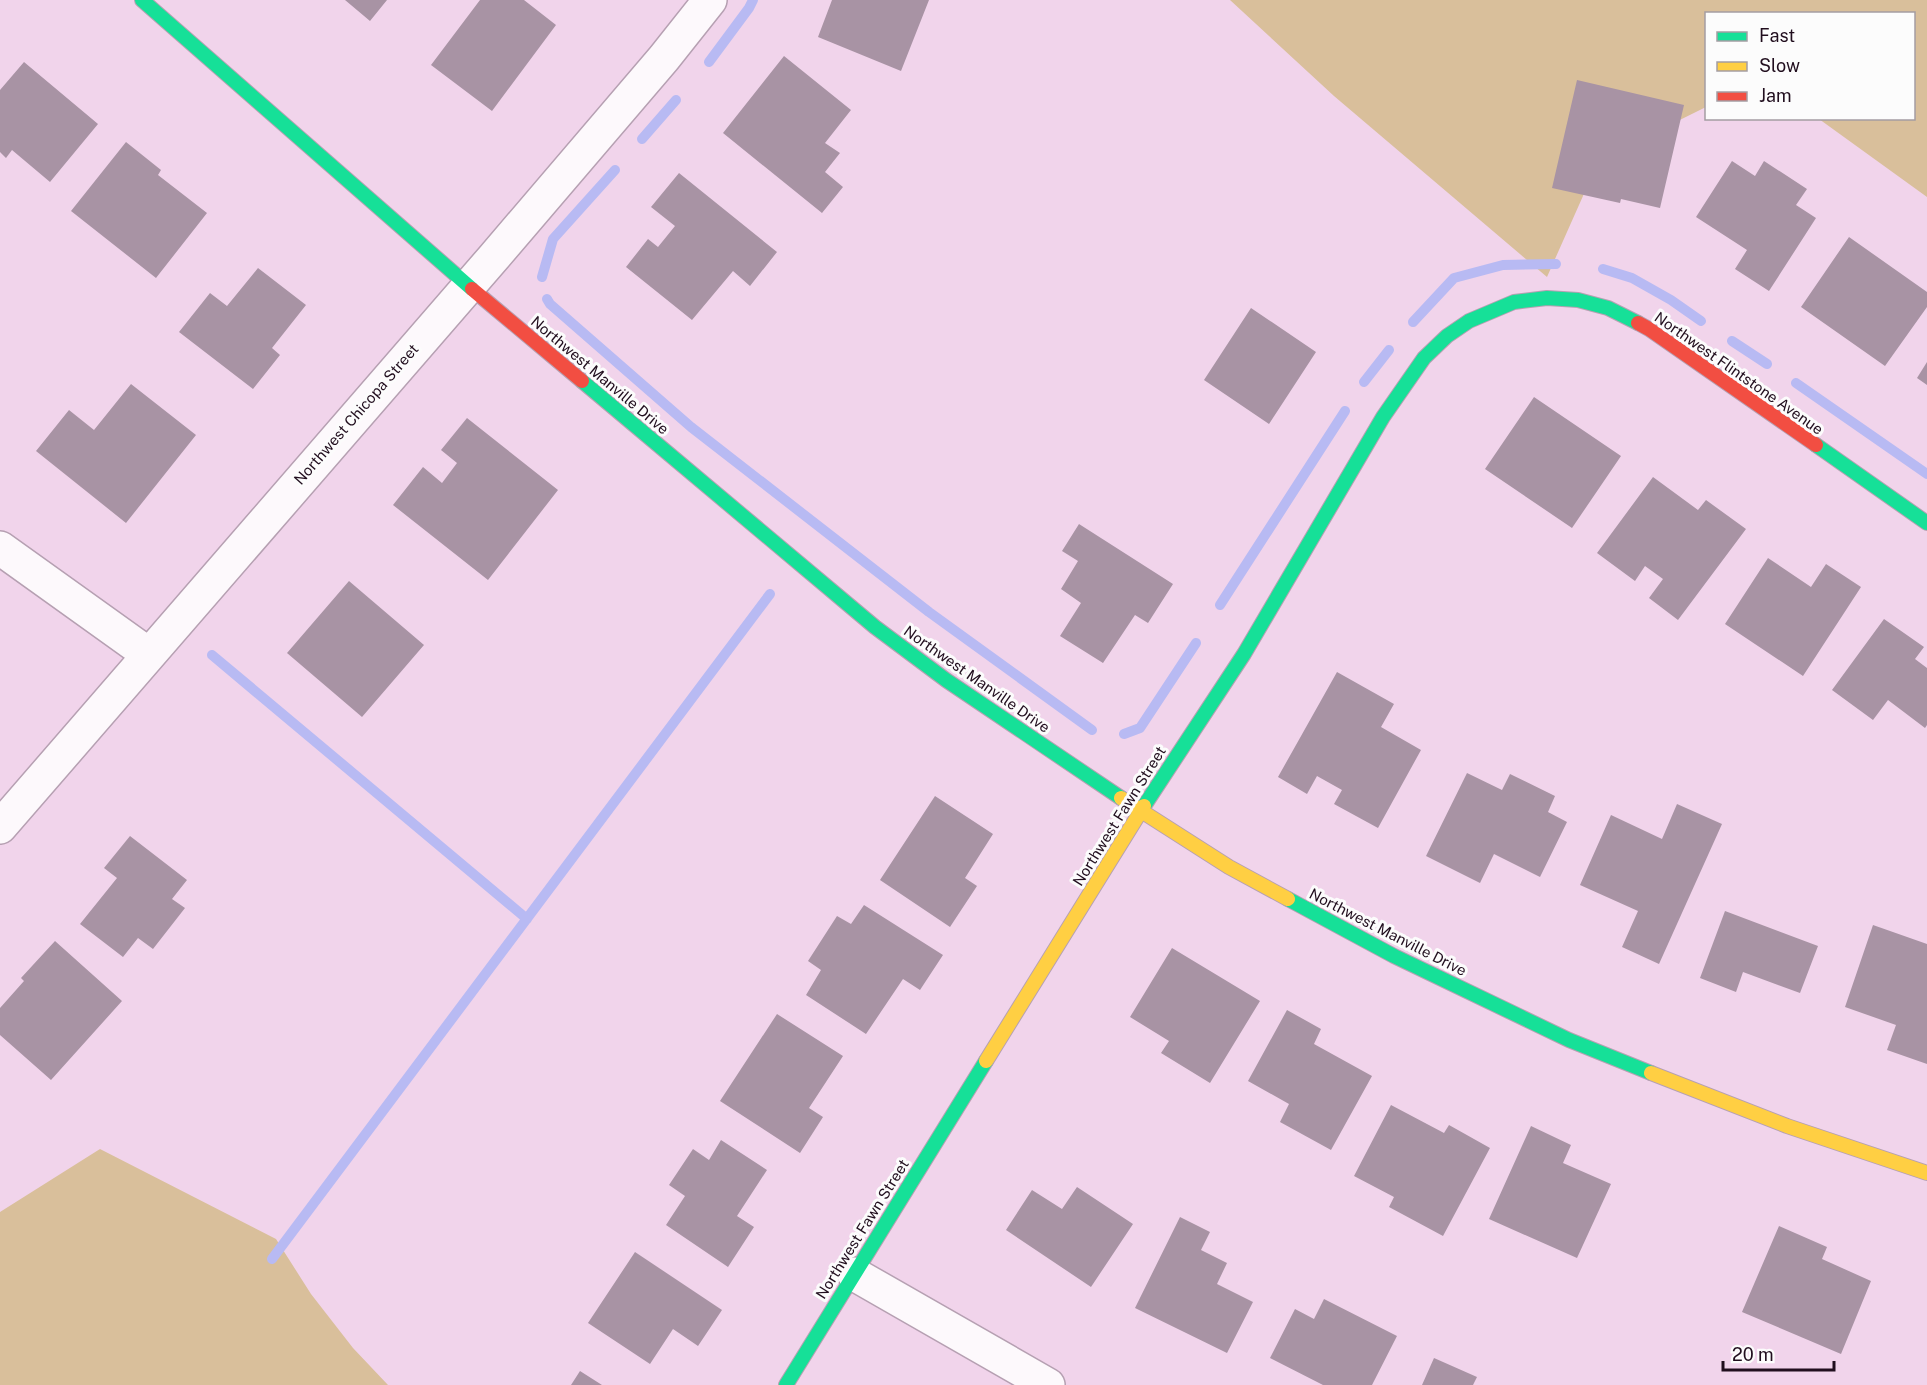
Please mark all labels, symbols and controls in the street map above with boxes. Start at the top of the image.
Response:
legend [1705,12,1915,120]
text: Fast [1759,25,1795,46]
text: Slow [1759,55,1800,76]
text: Jam [1759,85,1792,106]
street label: Northwest Flintstone Avenue [1652,308,1826,438]
street label: Northwest Manville Drive [528,313,672,437]
street label: Northwest Chicopa Street [290,340,422,488]
street label: Northwest Manville Drive [901,622,1053,736]
street label: Northwest Fawn Street [1069,743,1169,889]
street label: Northwest Manville Drive [1307,885,1469,979]
street label: Northwest Fawn Street [812,1156,912,1302]
scale bar [1723,1334,1834,1372]
text: 20 m [1732,1344,1774,1365]

